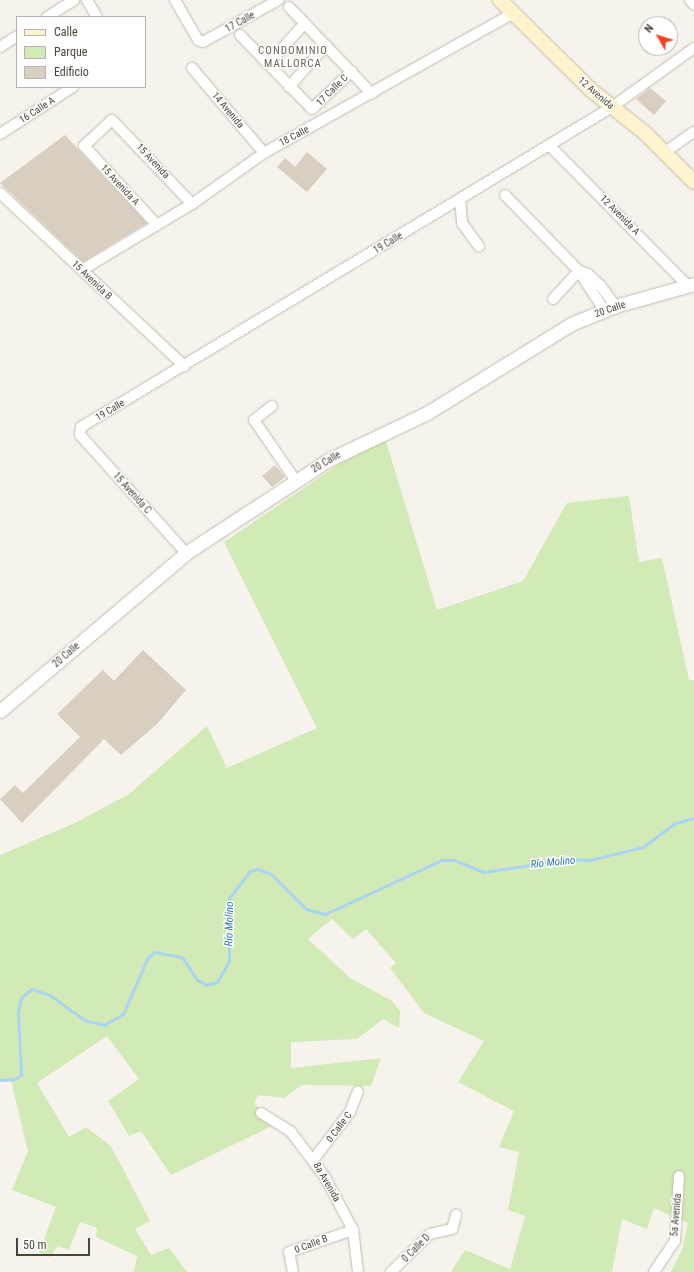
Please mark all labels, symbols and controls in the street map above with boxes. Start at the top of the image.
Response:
street label: 17 Calle [223,9,257,35]
legend [16,16,146,88]
north arrow [638,16,678,56]
text: N [642,22,656,35]
text: Calle [54,25,78,39]
text: Parque [54,45,87,59]
district label: CONDOMINIO MALLORCA [258,45,328,71]
text: Edificio [54,65,89,79]
street label: 17 Calle C [314,72,350,108]
street label: 12 Avenida [576,74,616,112]
street label: 14 Avenida [209,89,247,131]
street label: 16 Calle A [17,94,57,126]
street label: 18 Calle [277,123,311,149]
street label: 15 Avenida [134,141,172,181]
street label: 15 Avenida A [98,162,142,208]
street label: 12 Avenida A [598,193,642,237]
street label: 19 Calle [371,230,405,256]
street label: 15 Avenida B [69,258,115,302]
street label: 20 Calle [593,298,627,320]
street label: 19 Calle [93,397,127,423]
street label: 20 Calle [309,449,343,475]
street label: 15 Avenida C [110,470,154,516]
street label: 20 Calle [50,640,82,670]
water label: Río Molino [530,854,576,872]
water label: Río Molino [223,901,237,947]
street label: 0 Calle C [324,1109,354,1145]
street label: 8a Avenida [311,1160,343,1204]
street label: 5a Avenida [668,1193,684,1237]
scale bar [18,1230,92,1256]
street label: 0 Calle D [399,1231,433,1265]
street label: 0 Calle B [293,1232,329,1256]
text: 50 m [23,1238,47,1252]

